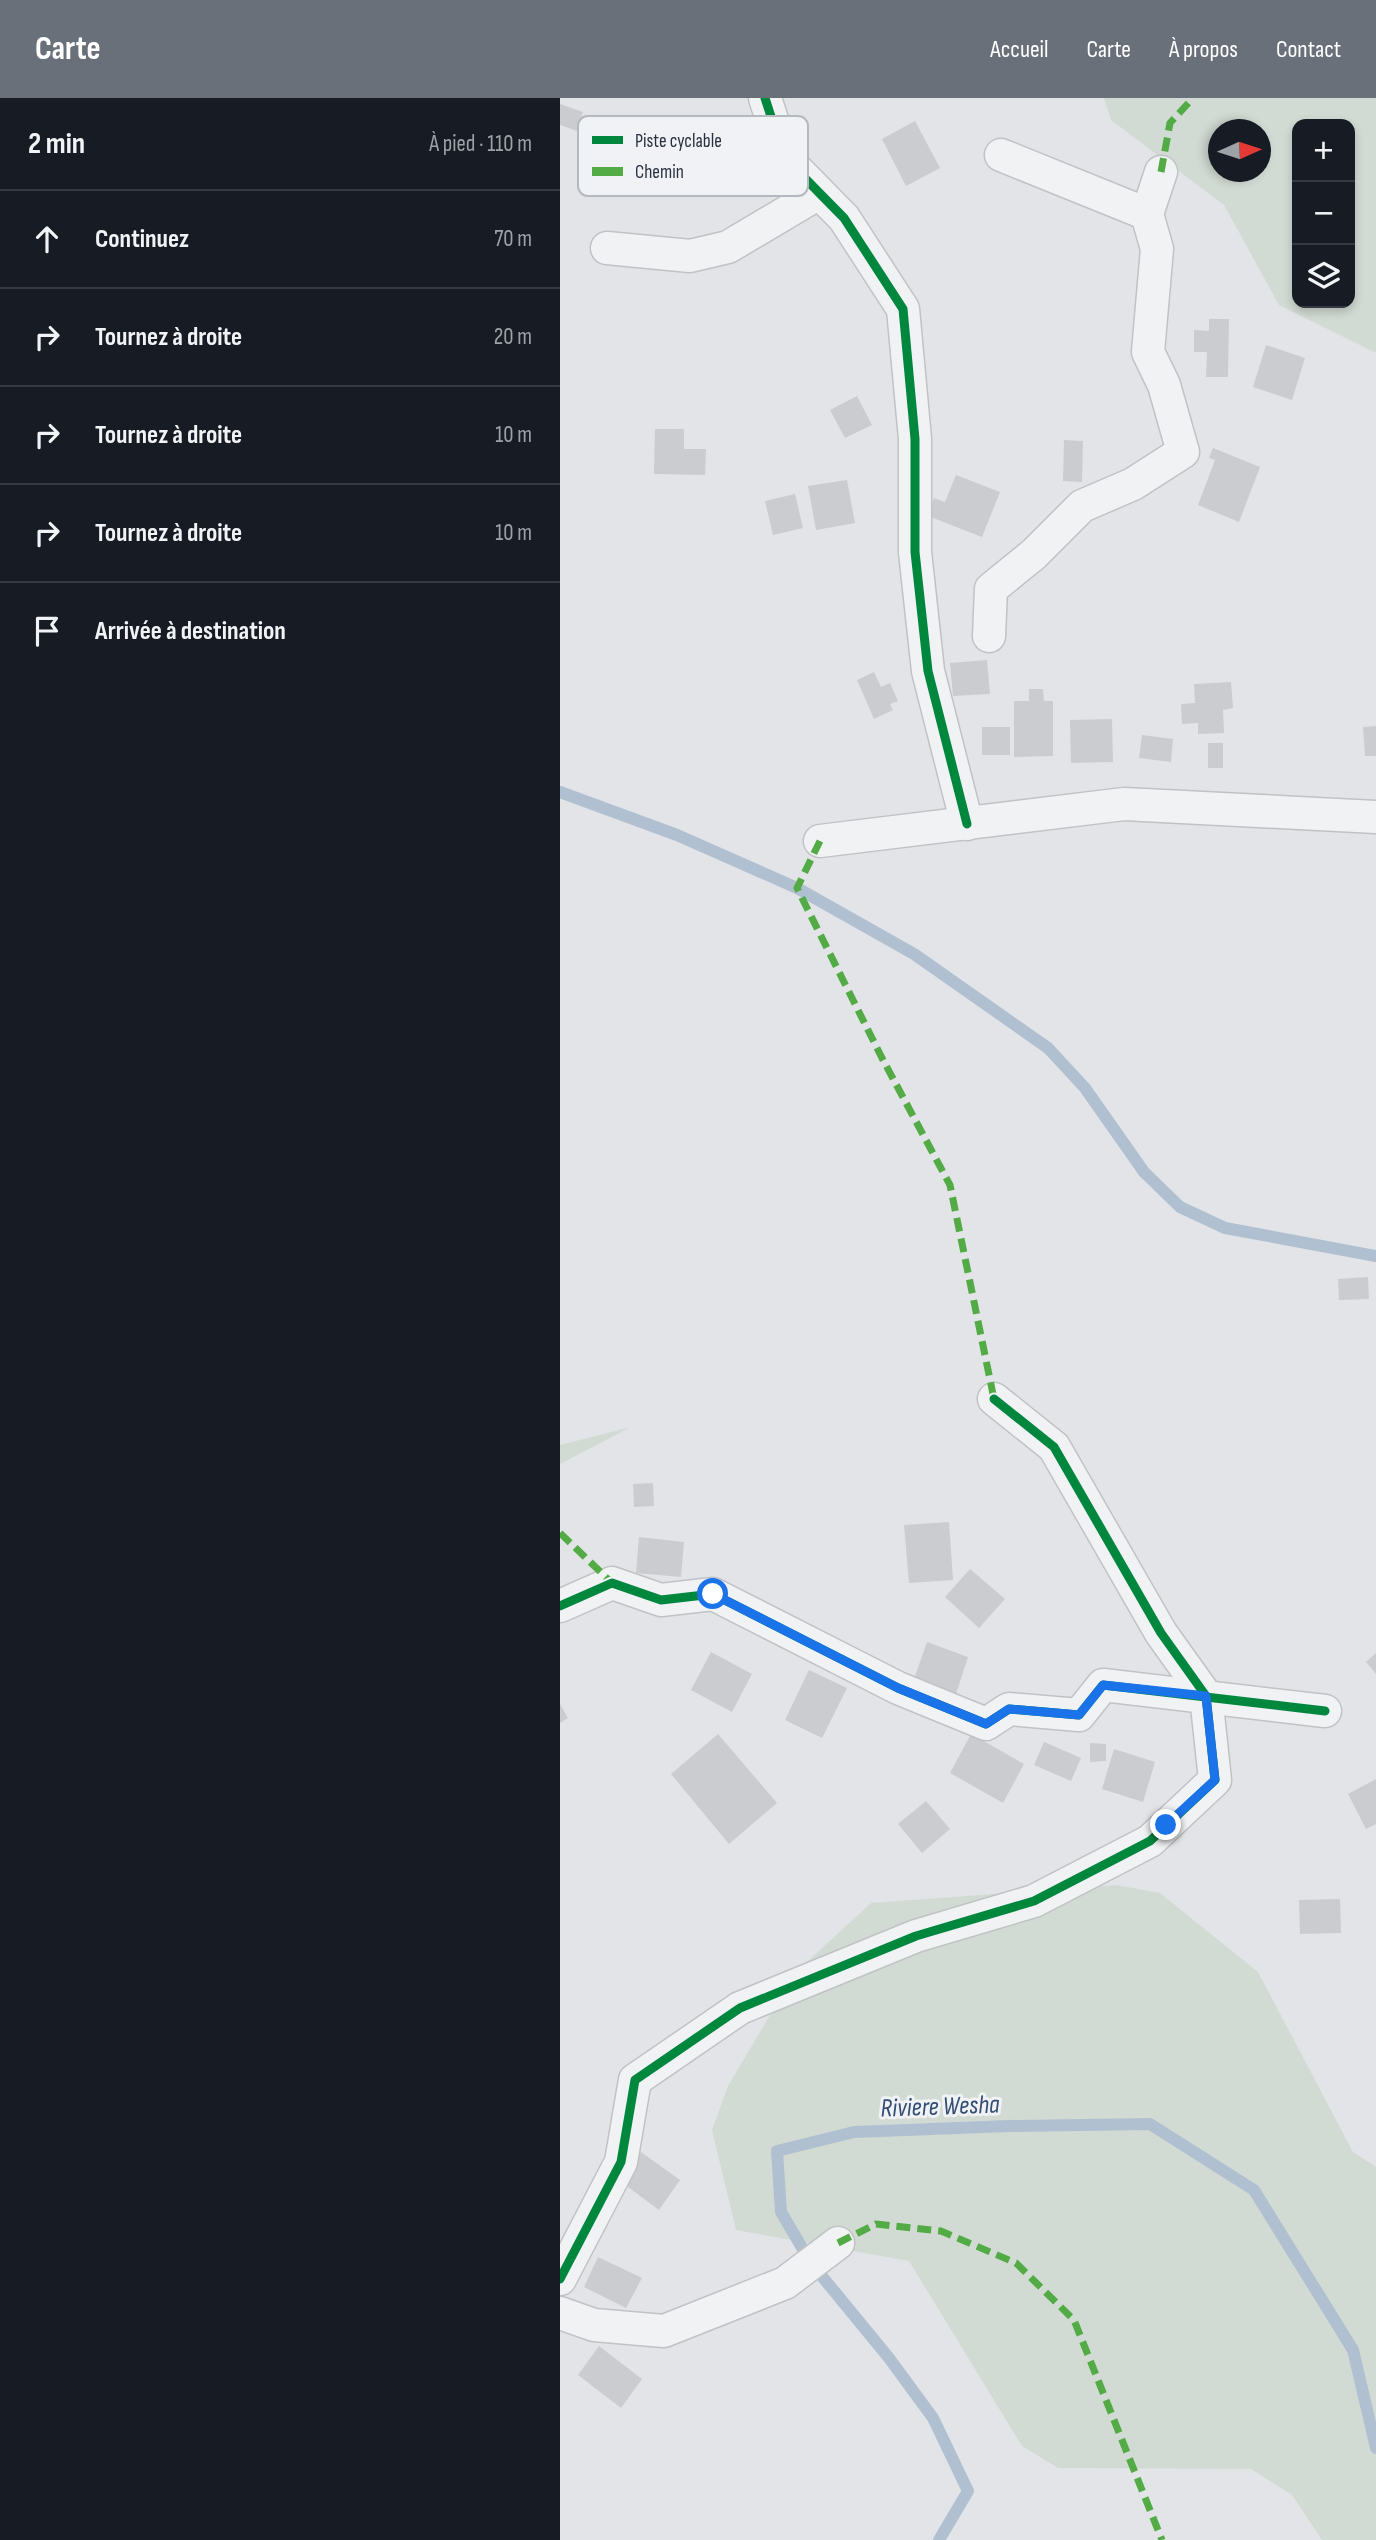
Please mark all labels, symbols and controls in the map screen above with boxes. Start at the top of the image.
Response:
text: Carte [35,29,101,69]
text: Accueil [990,35,1049,64]
text: Carte [1087,35,1131,64]
text: À propos [1169,35,1238,64]
text: Contact [1276,35,1341,64]
legend [578,116,808,196]
north arrow [1208,119,1271,182]
map controls [1292,119,1355,308]
button: + [1292,119,1355,182]
text: 2 min [28,126,85,162]
text: À pied · 110 m [429,130,532,158]
text: Piste cyclable [635,130,722,153]
text: Chemin [635,161,684,184]
button: − [1292,182,1355,245]
icon: ahead [28,220,66,258]
text: Continuez [95,224,189,255]
text: 70 m [494,225,532,253]
button: layers [1292,245,1355,308]
icon: right [28,318,66,356]
text: Tournez à droite [95,322,242,353]
text: 20 m [494,323,532,351]
icon: right [28,416,66,454]
text: Tournez à droite [95,420,242,451]
text: 10 m [495,421,532,449]
icon: right [28,514,66,552]
text: Tournez à droite [95,518,242,549]
text: 10 m [495,519,532,547]
icon: arrive [28,612,66,650]
text: Arrivée à destination [95,616,286,647]
route start [697,1578,728,1609]
route end [1150,1809,1181,1840]
water label: Riviere Wesha [880,2089,1001,2125]

